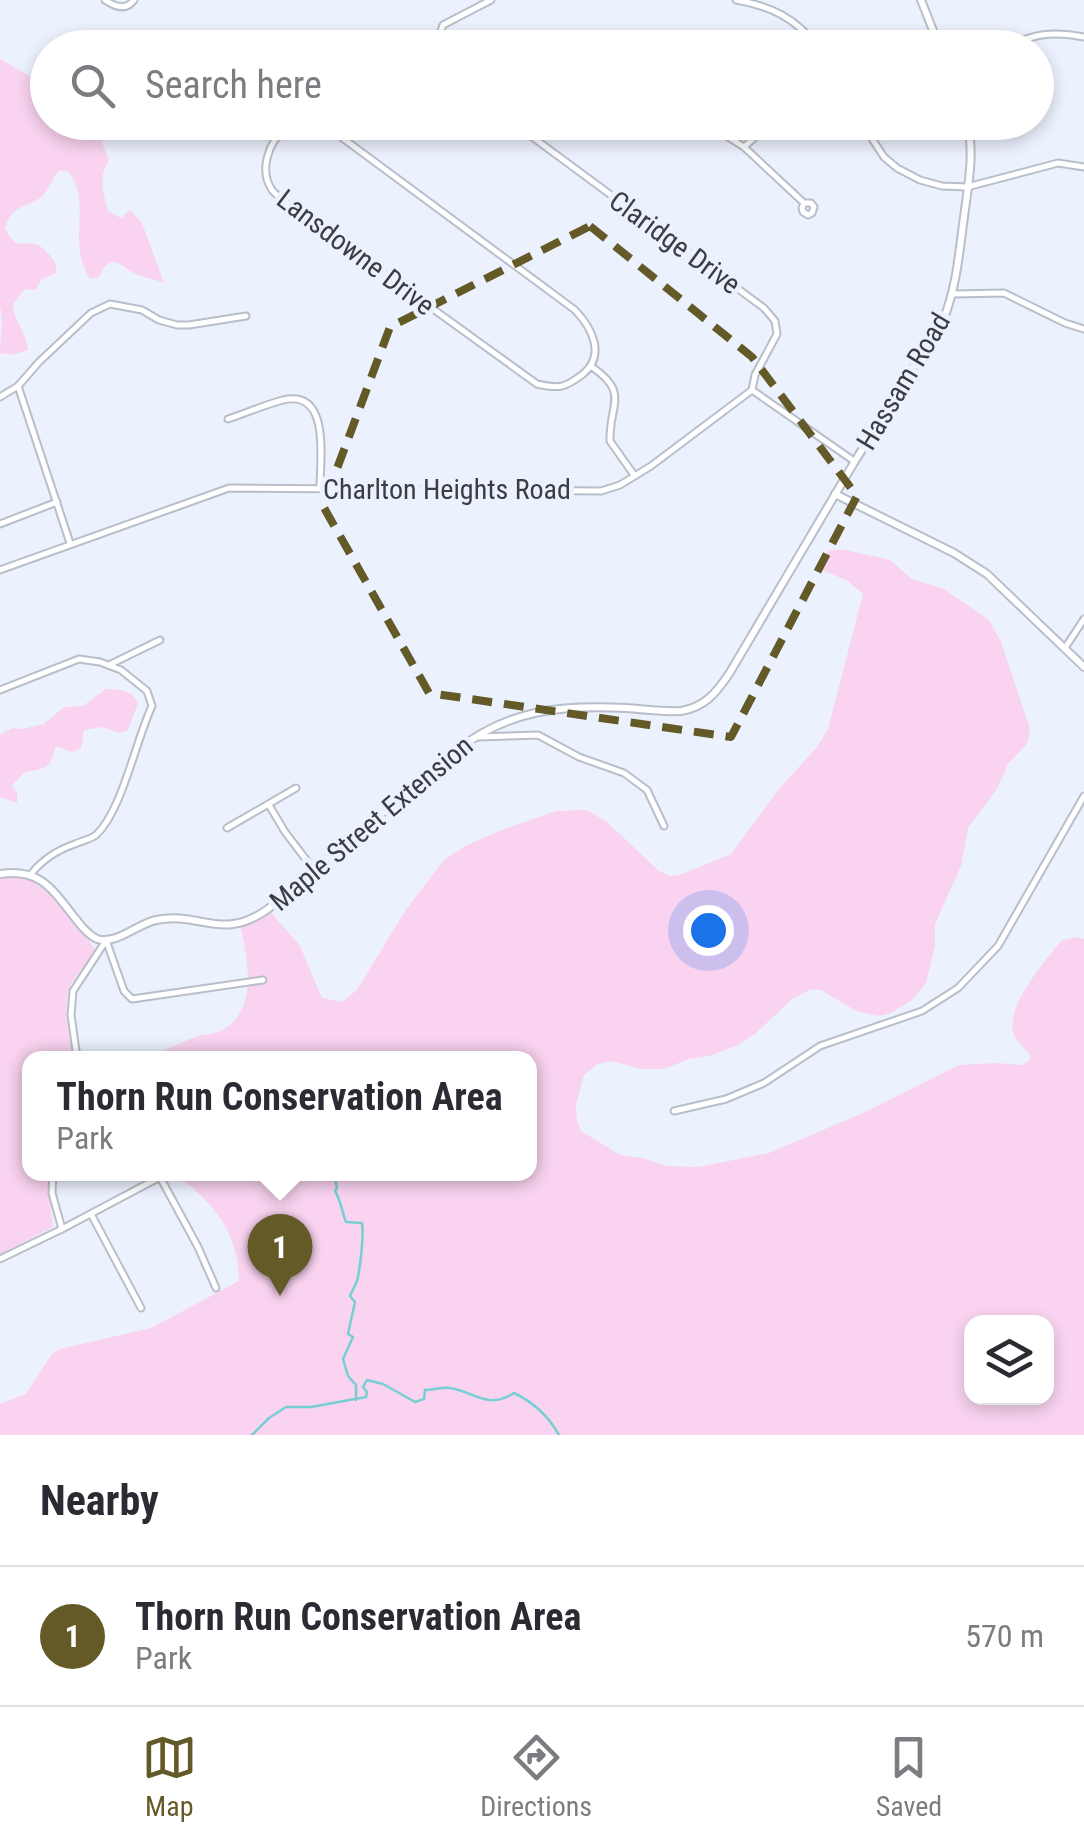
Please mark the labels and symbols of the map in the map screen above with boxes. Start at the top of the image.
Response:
street label: Lansdowne Drive [271,183,441,322]
street label: Claridge Drive [603,184,747,301]
street label: Hassam Road [850,307,957,456]
street label: Charlton Heights Road [323,473,571,506]
street label: Maple Street Extension [263,729,479,918]
your location [683,905,734,956]
pin: 1 [248,1214,312,1296]

